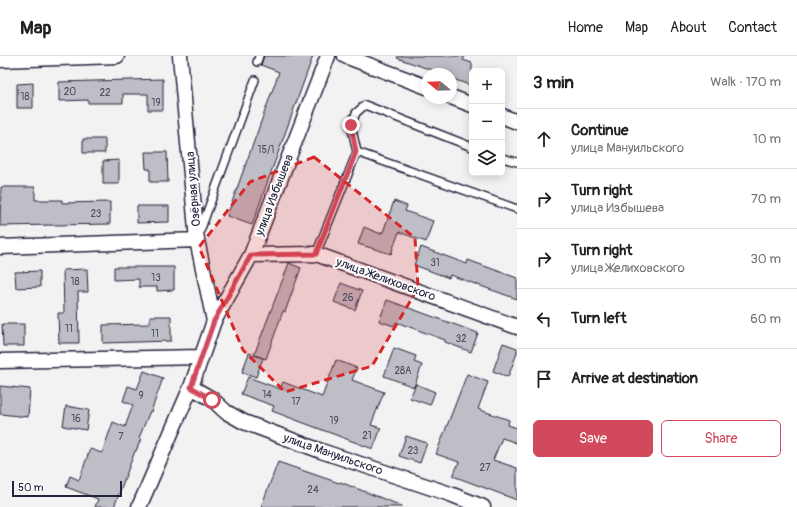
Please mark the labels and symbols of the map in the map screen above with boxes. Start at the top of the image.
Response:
north arrow [421,68,457,104]
house number: 20 [64,86,76,98]
house number: 22 [99,87,111,99]
house number: 18 [21,91,29,103]
house number: 19 [151,97,161,109]
route end [342,116,360,134]
house number: 15/1 [258,144,274,156]
street label: Озёрная улица [183,150,204,227]
street label: улица Избышева [252,152,297,239]
house number: 23 [91,208,102,220]
street label: улица Желиховского [333,254,438,305]
house number: 31 [430,257,440,269]
house number: 13 [151,272,161,284]
house number: 18 [71,276,79,288]
house number: 26 [342,292,354,304]
house number: 11 [65,323,73,335]
house number: 11 [151,328,159,340]
house number: 32 [455,333,467,345]
house number: 28А [394,365,412,377]
house number: 14 [262,389,272,401]
house number: 9 [138,390,144,402]
route start [203,391,221,409]
house number: 17 [291,396,301,408]
house number: 16 [71,413,81,425]
house number: 19 [329,415,339,427]
street label: улица Мануильского [280,430,385,479]
house number: 21 [362,430,372,442]
house number: 7 [118,431,124,443]
house number: 23 [408,445,419,457]
house number: 27 [480,462,491,474]
scale bar [12,479,122,498]
house number: 24 [307,484,319,496]

